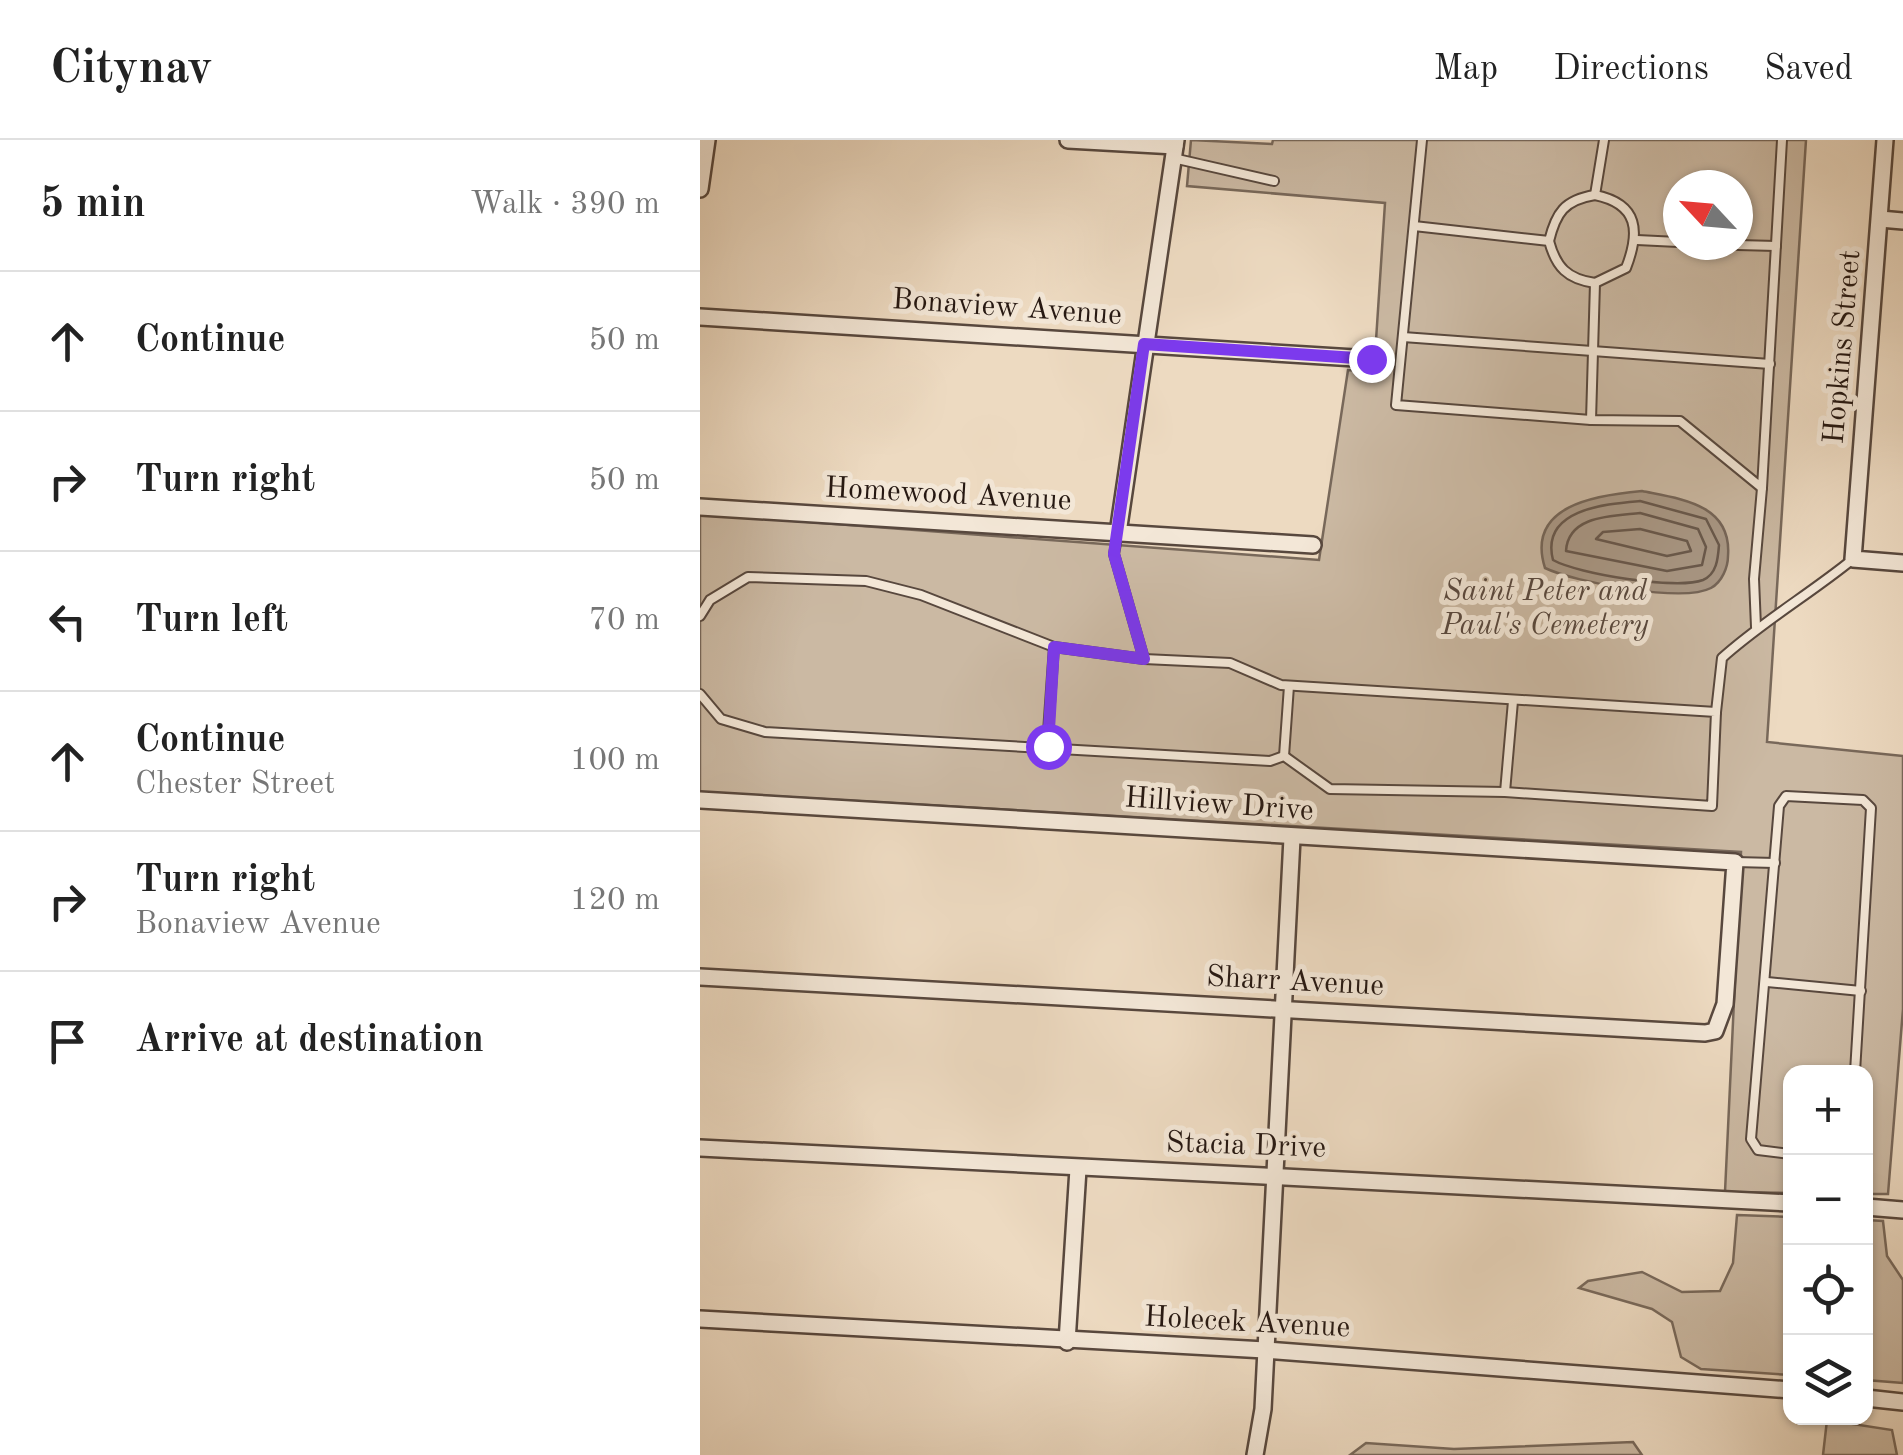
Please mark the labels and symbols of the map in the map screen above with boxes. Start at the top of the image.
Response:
north arrow [1663,170,1753,260]
street label: Hopkins Street [1820,249,1866,445]
street label: Bonaview Avenue [891,285,1123,331]
route end [1349,337,1395,383]
street label: Homewood Avenue [824,474,1072,516]
park label: Saint Peter and Paul's Cemetery [1440,577,1649,641]
route start [1026,724,1072,770]
street label: Hillview Drive [1123,783,1315,827]
street label: Sharr Avenue [1205,962,1385,1002]
street label: Stacia Drive [1165,1128,1327,1164]
street label: Holecek Avenue [1143,1303,1351,1343]

